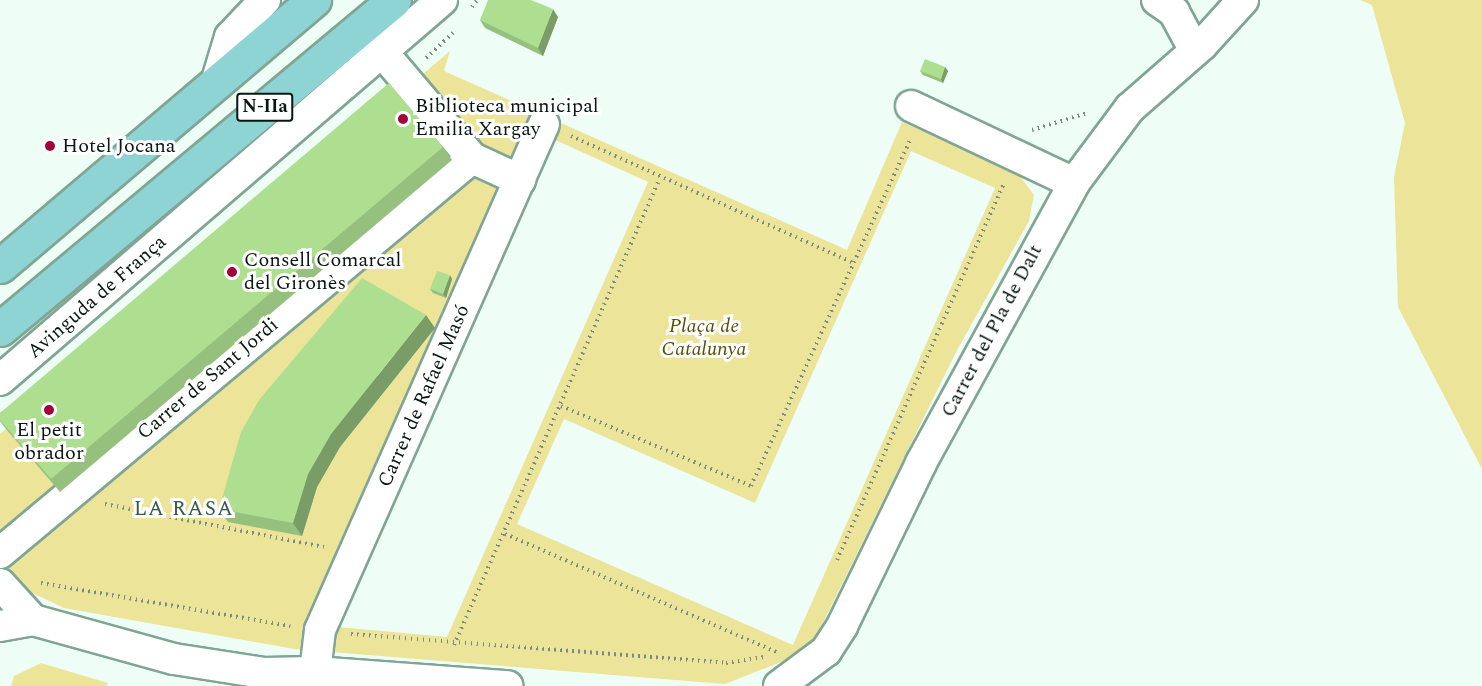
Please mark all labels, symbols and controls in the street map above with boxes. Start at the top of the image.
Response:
road number: N-IIa [235,92,295,122]
place label: Biblioteca municipal Emilia Xargay [415,95,599,142]
marker: Biblioteca municipal Emilia Xargay [396,112,410,126]
place label: Hotel Jocana [62,134,176,158]
marker: Hotel Jocana [43,139,57,153]
street label: Avinguda de França [23,230,171,364]
street label: Carrer del Pla de Dalt [936,241,1048,421]
place label: Consell Comarcal del Gironès [244,248,401,295]
marker: Consell Comarcal del Gironès [225,265,239,279]
street label: Carrer de Rafael Masó [373,301,475,491]
street label: Carrer de Sant Jordi [133,313,283,445]
park label: Plaça de Catalunya [662,315,746,362]
marker: El petit obrador [42,403,56,417]
place label: El petit obrador [14,419,84,466]
district label: LA RASA [134,496,234,522]

